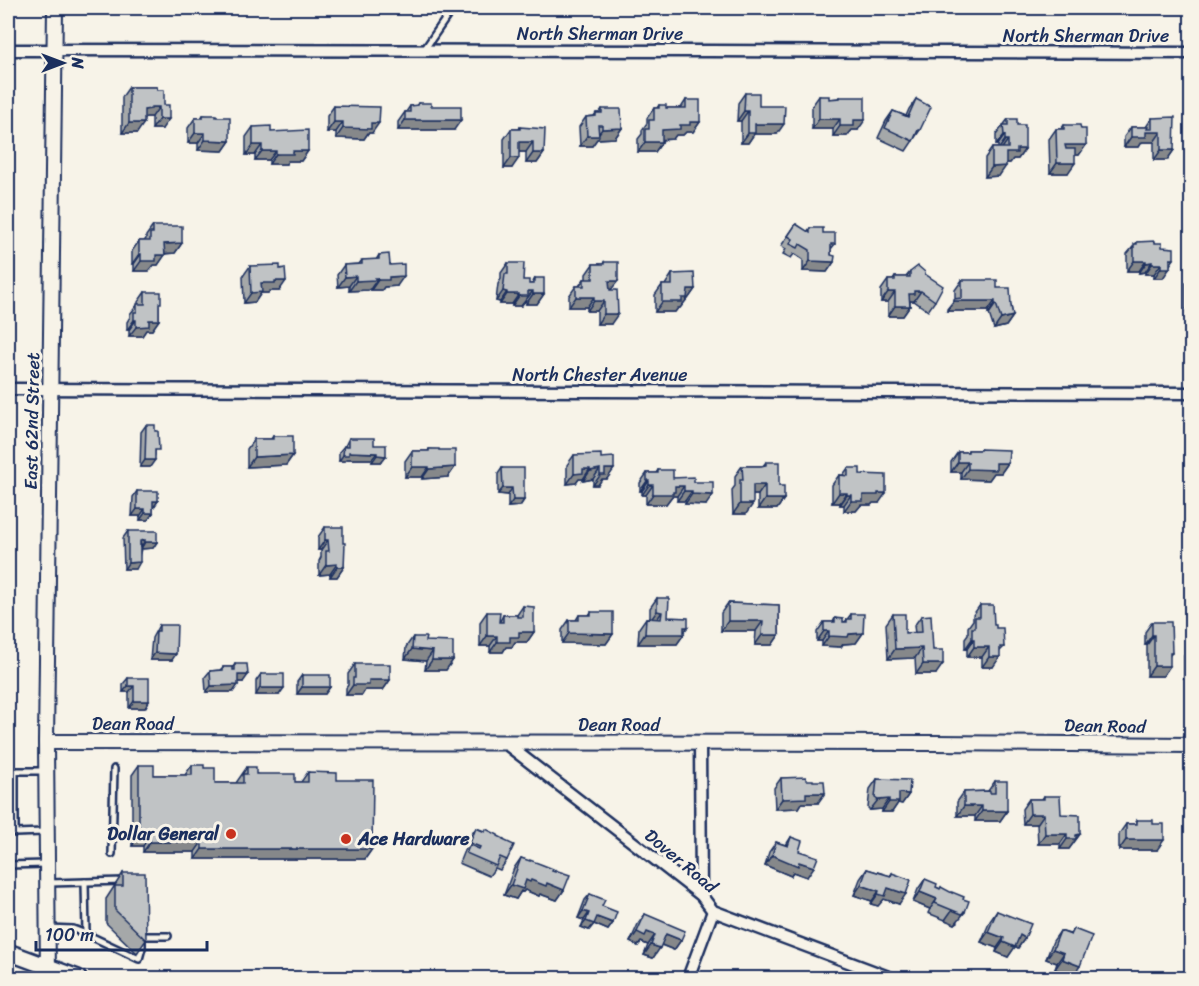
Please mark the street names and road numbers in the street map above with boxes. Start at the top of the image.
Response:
street label: North Sherman Drive [517,18,683,50]
street label: North Sherman Drive [1003,20,1169,52]
street label: East 62nd Street [15,352,49,490]
street label: North Chester Avenue [512,359,688,391]
street label: Dean Road [92,708,175,740]
street label: Dean Road [578,709,661,741]
street label: Dean Road [1064,709,1148,743]
street label: Dover Road [637,820,726,902]

